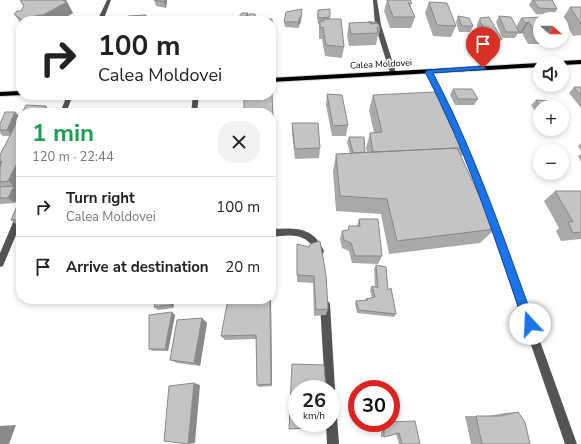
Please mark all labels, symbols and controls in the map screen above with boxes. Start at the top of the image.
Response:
north arrow [533,12,569,48]
map controls [533,12,569,180]
text: 100 m [98,27,181,65]
pin [466,27,500,68]
icon: right [32,32,84,84]
icon: arrive [472,33,494,55]
street label: Calea Moldovei [350,56,412,72]
button: sound [533,56,569,92]
text: Calea Moldovei [98,63,222,87]
button: + [533,100,569,136]
text: 1 min [32,117,94,149]
button: close [218,121,260,163]
button: − [533,144,569,180]
text: 120 m · 22:44 [32,148,114,166]
text: Turn right [66,188,135,208]
icon: right [32,196,54,218]
text: 100 m [216,197,260,217]
text: Calea Moldovei [66,208,156,226]
icon: arrive [32,256,54,278]
text: Arrive at destination [66,257,209,277]
text: 20 m [225,257,260,277]
position arrow [509,303,551,345]
speed limit sign: 30 [348,380,400,432]
text: 26 [302,387,326,414]
text: km/h [303,409,325,423]

